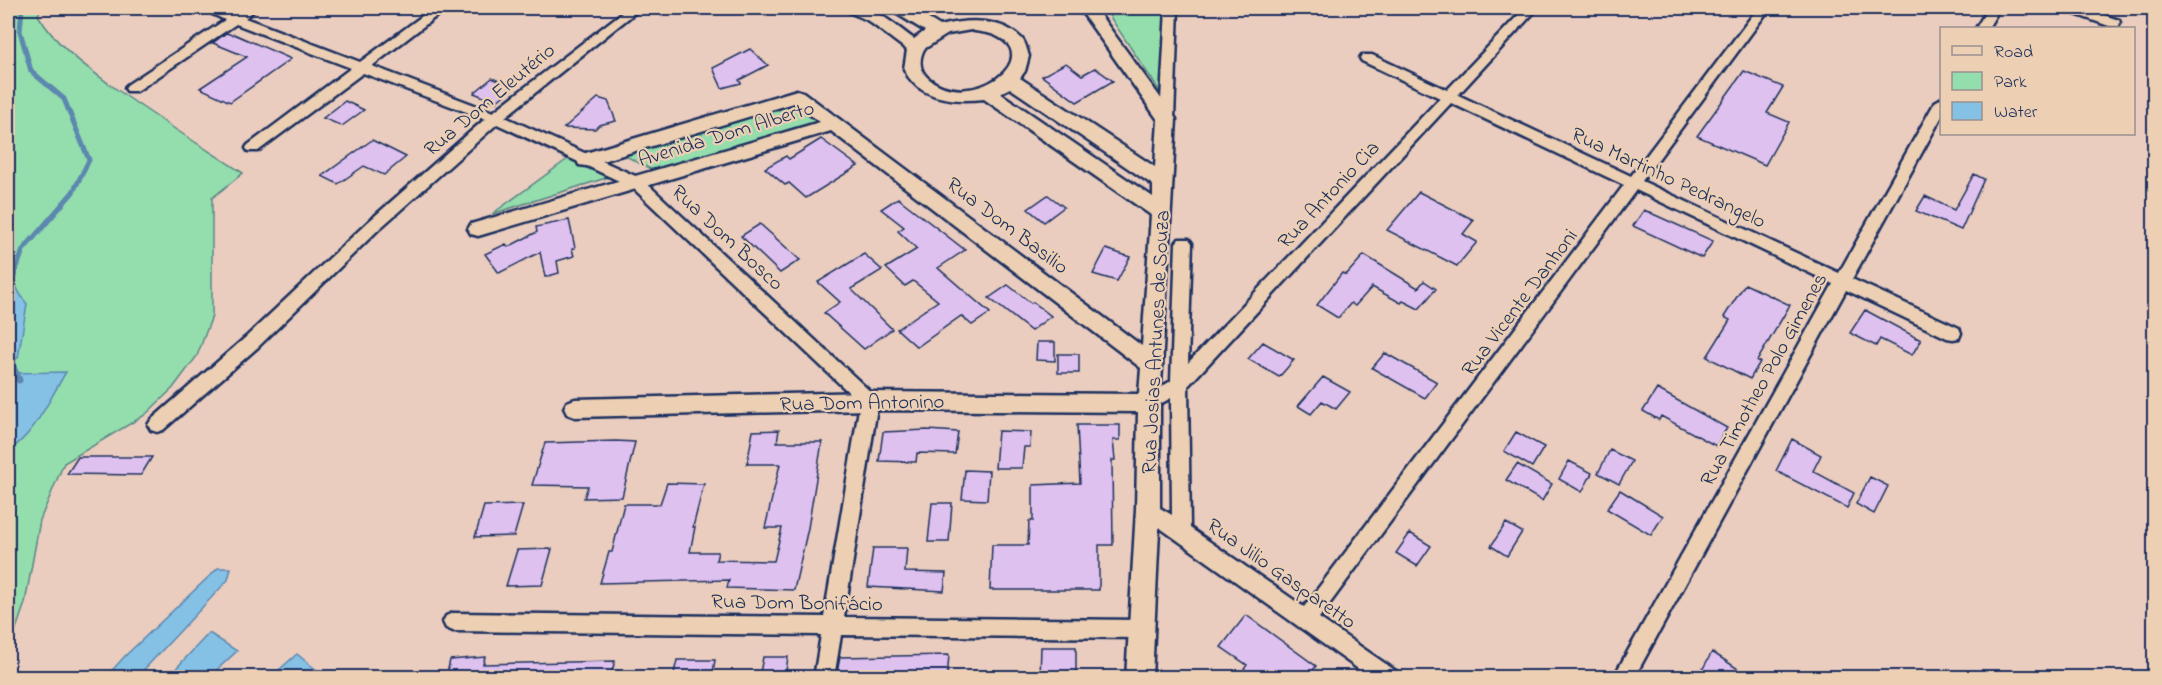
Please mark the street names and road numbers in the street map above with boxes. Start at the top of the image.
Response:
street label: Rua Dom Eleutério [418,37,563,165]
street label: Avenida Dom Alberto [635,94,819,176]
street label: Rua Martinho Pedrangelo [1565,120,1770,239]
street label: Rua Antonio Cia [1271,135,1388,256]
street label: Rua Dom Basilio [939,171,1074,283]
street label: Rua Dom Bosco [664,178,790,299]
street label: Rua Josias Antunes de Souza [1135,209,1179,475]
street label: Rua Vicente Danhoni [1455,223,1586,383]
street label: Rua Timotheo Polo Gimenes [1694,268,1836,492]
street label: Rua Dom Antonino [779,388,945,420]
street label: Rua Jilio Gasparetto [1200,512,1362,638]
street label: Rua Dom Bonifácio [711,588,883,620]

